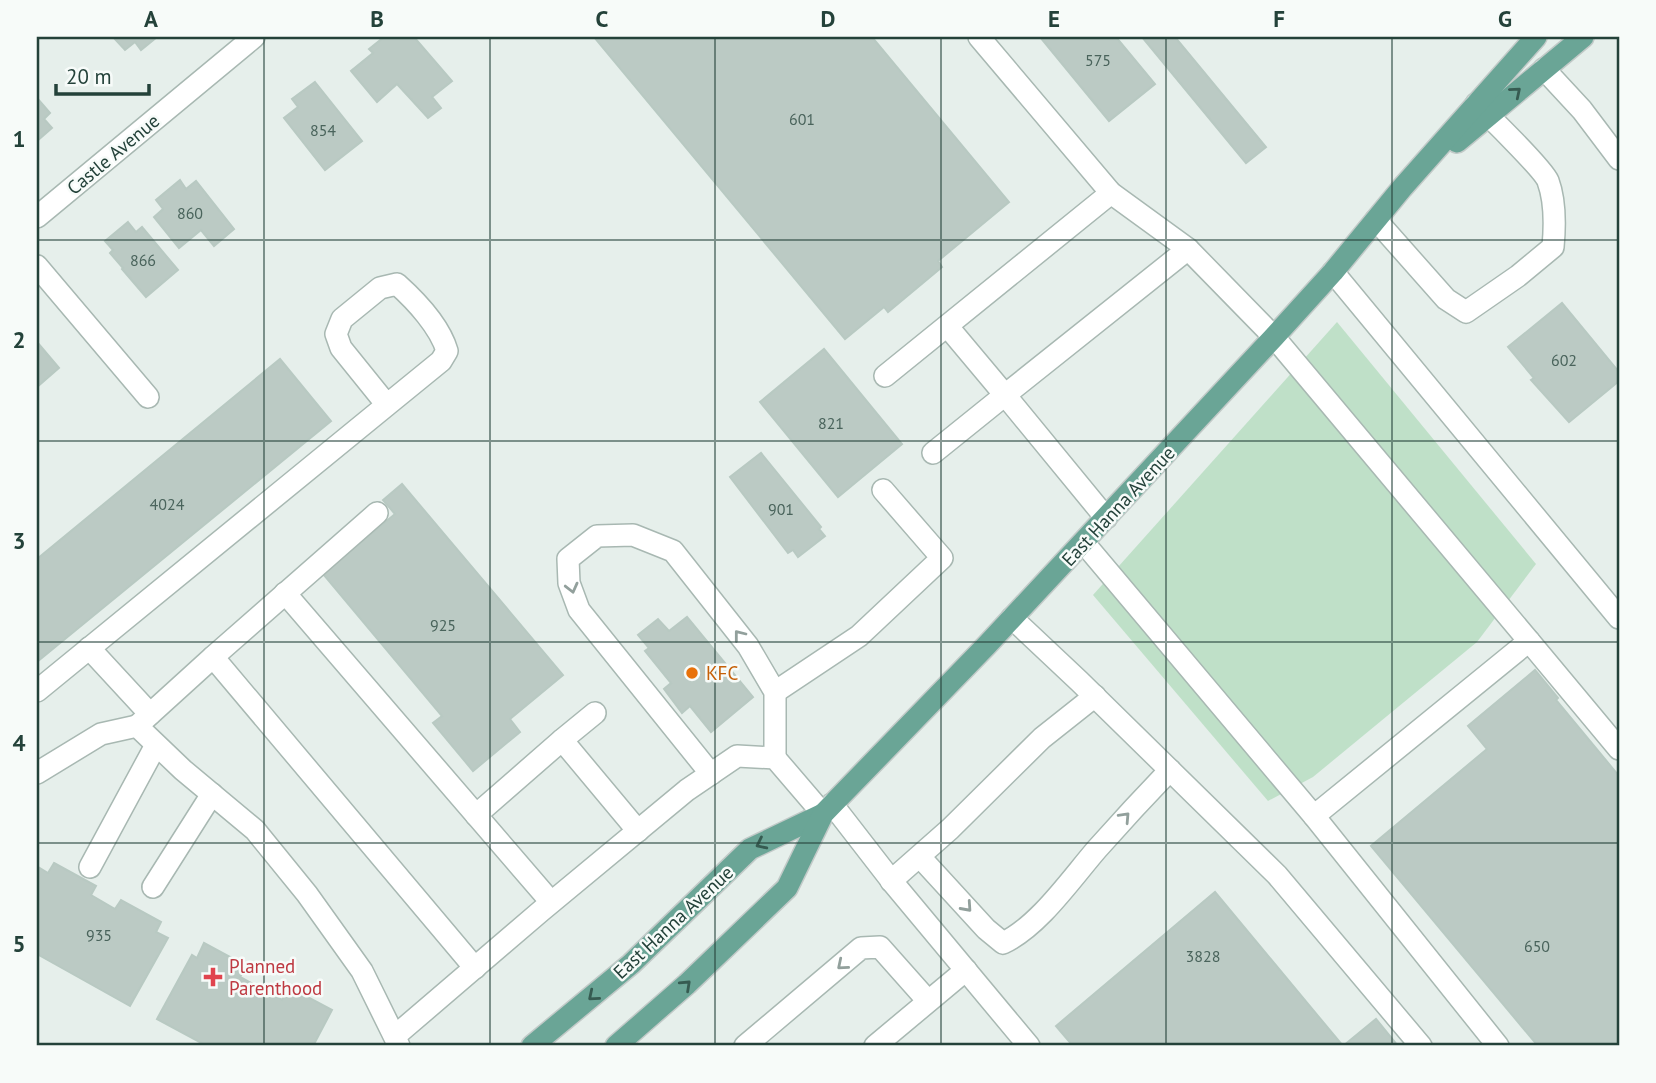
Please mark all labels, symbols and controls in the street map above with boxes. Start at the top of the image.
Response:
text: A [144,4,158,33]
text: B [370,4,384,33]
text: C [596,4,609,33]
text: D [821,4,835,33]
text: E [1048,4,1060,33]
text: F [1273,4,1285,33]
text: G [1498,4,1512,33]
house number: 575 [1085,50,1111,70]
scale bar [56,52,149,96]
text: 20 m [66,63,112,90]
one-way arrow [1508,88,1521,100]
street label: Castle Avenue [62,108,164,200]
house number: 601 [789,109,815,129]
house number: 854 [310,120,336,140]
text: 1 [12,124,26,153]
house number: 860 [177,203,203,223]
house number: 866 [130,250,156,270]
text: 2 [12,325,26,354]
house number: 602 [1551,350,1577,370]
house number: 821 [818,413,844,433]
street label: East Hanna Avenue [1056,441,1180,571]
house number: 4024 [150,494,185,514]
house number: 901 [768,499,794,519]
text: 3 [12,526,26,555]
one-way arrow [564,582,578,594]
house number: 925 [430,615,456,635]
one-way arrow [734,630,747,642]
place label: KFC [706,661,738,685]
marker: KFC [684,665,700,681]
text: 4 [12,728,26,757]
one-way arrow [1117,812,1129,825]
one-way arrow [756,835,768,849]
street label: East Hanna Avenue [608,860,738,984]
one-way arrow [959,899,971,912]
house number: 935 [86,925,112,945]
text: 5 [12,929,26,958]
house number: 650 [1524,936,1550,956]
house number: 3828 [1186,946,1220,966]
place label: Planned Parenthood [229,954,322,1000]
one-way arrow [837,956,849,969]
marker: Planned Parenthood [203,967,223,987]
one-way arrow [678,981,691,993]
one-way arrow [588,988,601,1000]

